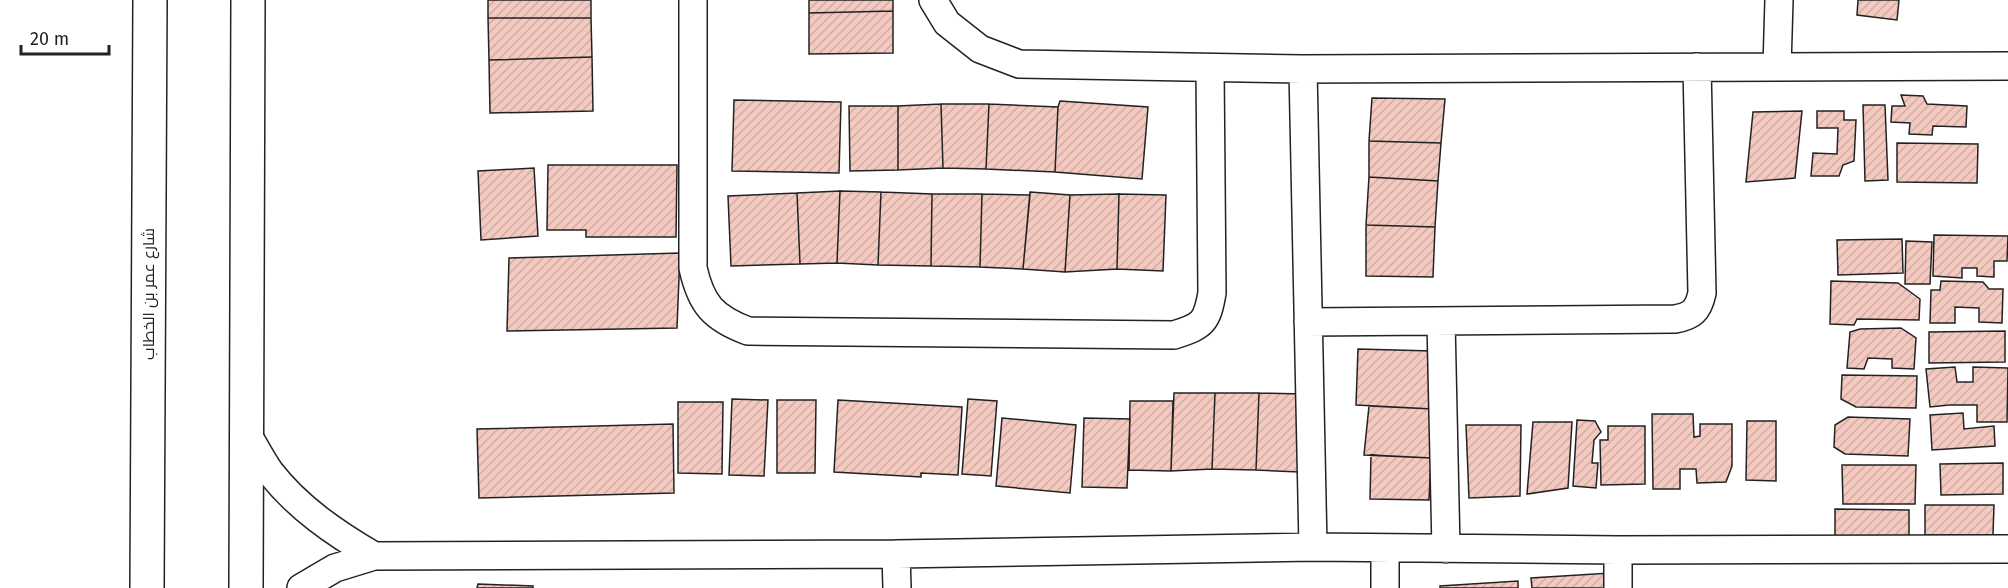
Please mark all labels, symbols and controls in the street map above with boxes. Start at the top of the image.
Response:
scale bar [21,18,110,56]
text: 20 m [30,28,69,50]
street label: شارع عمر بن الخطاب [139,228,160,360]

